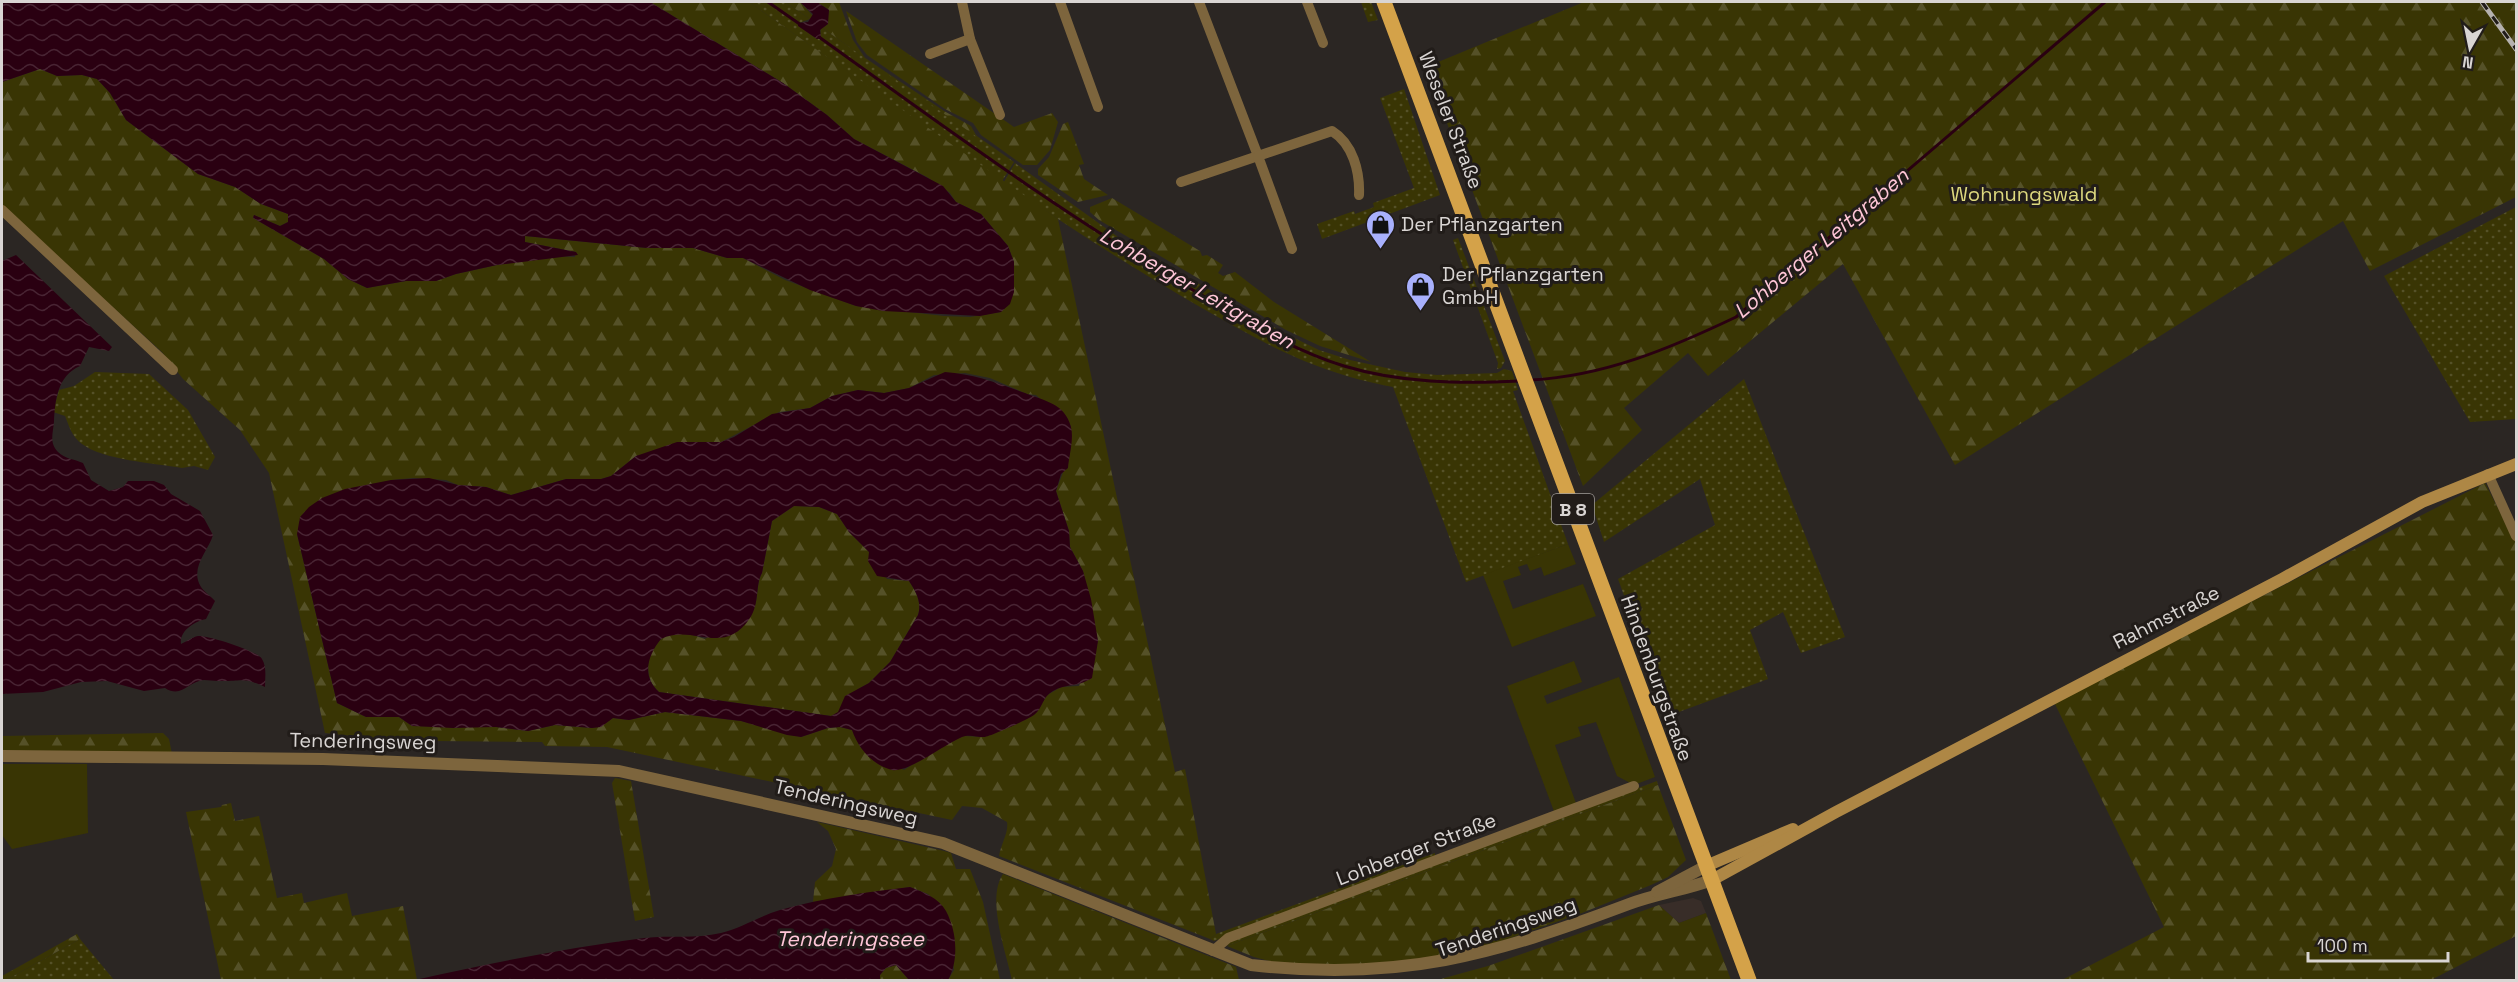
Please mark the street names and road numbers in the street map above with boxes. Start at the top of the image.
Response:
street label: Weseler Straße [1413,47,1489,193]
road number: B 8 [1552,494,1594,524]
street label: Rahmstraße [2108,579,2224,655]
street label: Hindenburgstraße [1615,591,1699,765]
street label: Tenderingsweg [289,727,437,755]
street label: Tenderingsweg [771,773,921,831]
street label: Lohberger Straße [1332,807,1500,891]
street label: Tenderingsweg [1432,891,1580,963]

